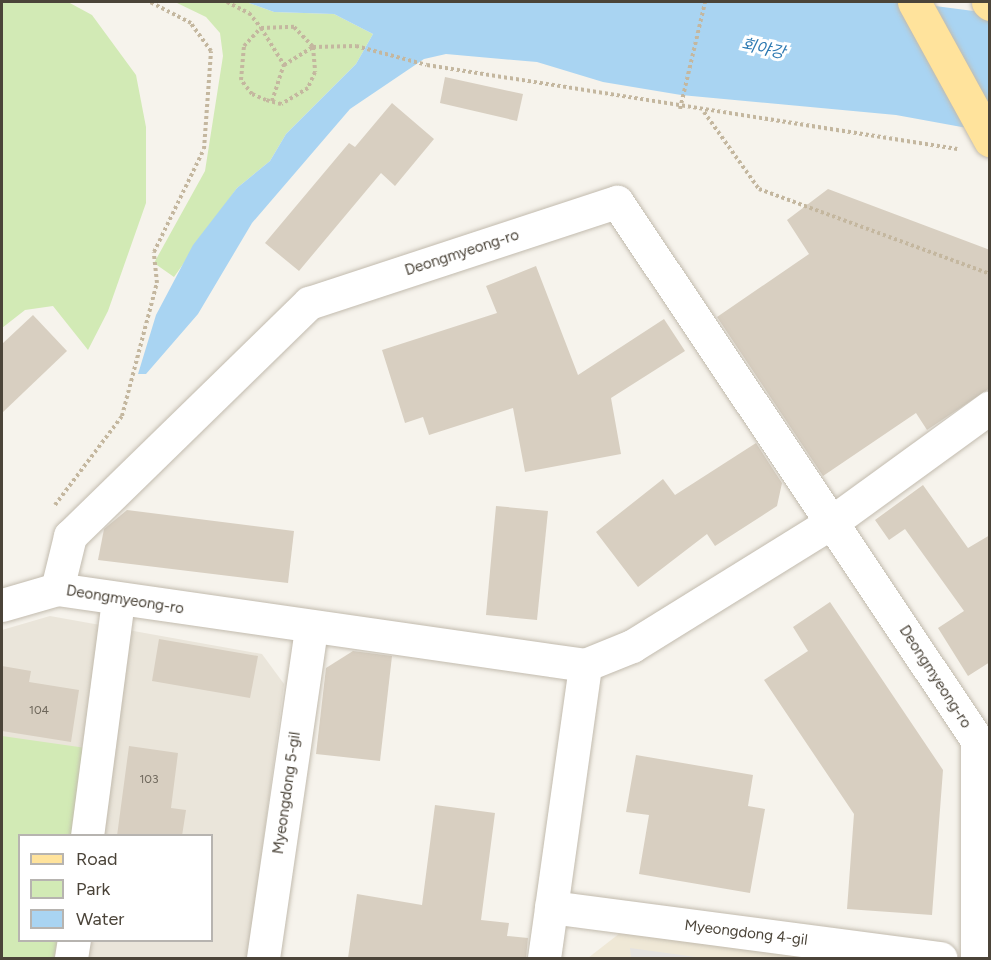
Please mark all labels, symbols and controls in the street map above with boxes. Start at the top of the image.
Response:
water label: 회야강 [739,35,787,63]
street label: Deongmyeong-ro [403,226,521,280]
street label: Deongmyeong-ro [65,582,185,618]
street label: Deongmyeong-ro [895,622,975,732]
house number: 104 [29,704,49,718]
street label: Myeongdong 5-gil [270,731,304,855]
house number: 103 [139,773,159,787]
legend [18,834,213,942]
text: Road [76,848,117,870]
text: Park [76,878,110,900]
text: Water [76,908,124,930]
street label: Myeongdong 4-gil [683,917,809,949]

